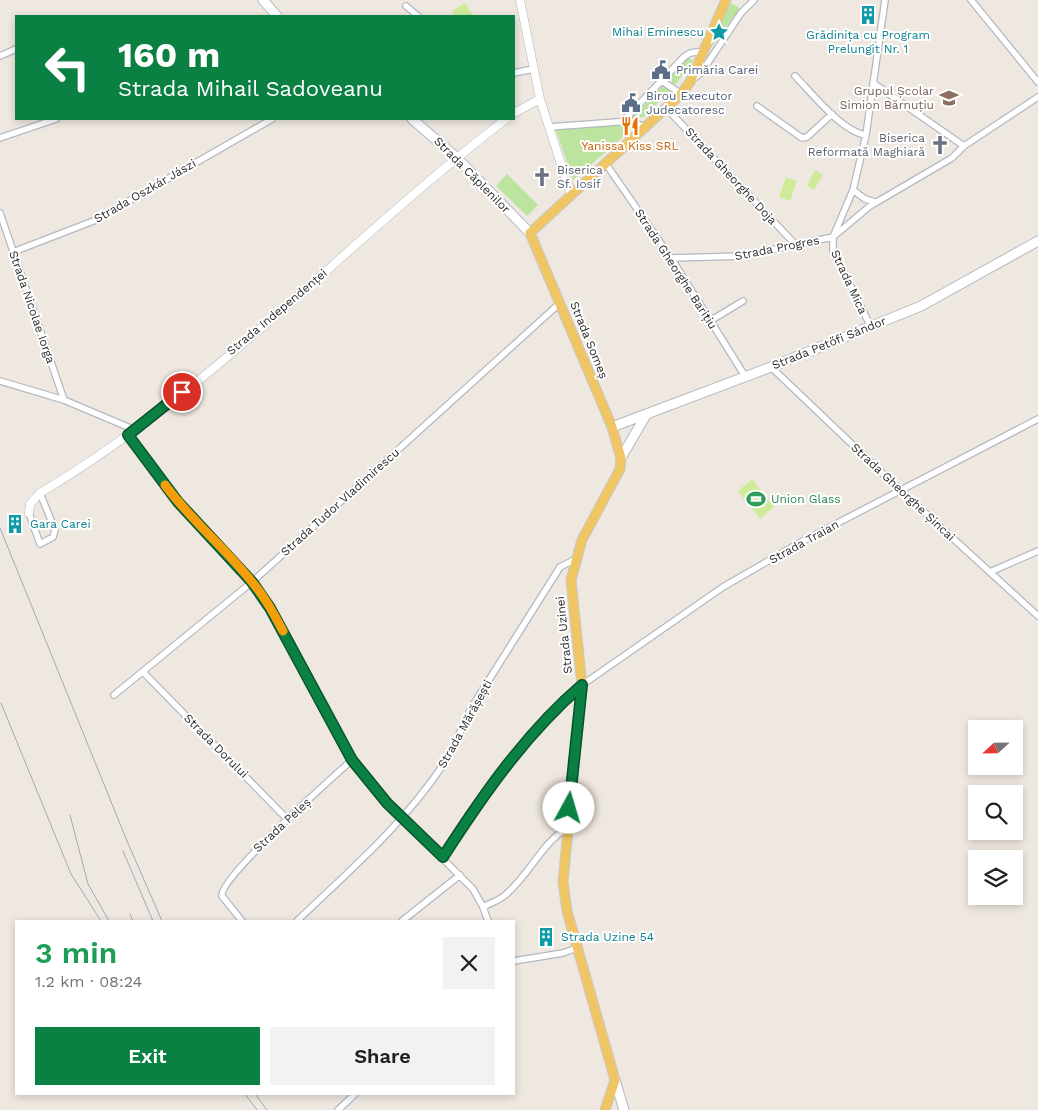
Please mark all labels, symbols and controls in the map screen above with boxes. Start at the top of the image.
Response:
building icon: Grădinița cu Program Prelungit Nr. 1 [857,4,879,26]
place icon: Mihai Eminescu [708,21,730,43]
place label: Mihai Eminescu [612,25,704,39]
place label: Grădinița cu Program Prelungit Nr. 1 [806,28,930,56]
text: 160 m [118,34,220,76]
icon: left [35,35,100,100]
public building icon: Primăria Carei [650,59,672,81]
place label: Primăria Carei [676,63,758,77]
text: Strada Mihail Sadoveanu [118,76,383,101]
place label: Grupul Școlar Simion Bărnuțiu [840,84,934,112]
school or university icon: Grupul Școlar Simion Bărnuțiu [938,87,960,109]
place label: Birou Executor Judecatoresc [646,89,733,117]
public building icon: Birou Executor Judecatoresc [620,92,642,114]
restaurant icon: Yanissa Kiss SRL [619,115,641,137]
street label: Strada Gheorghe Doja [682,124,780,228]
place label: Biserica Reformată Maghiară [808,131,925,159]
street label: Strada Căplenilor [431,134,513,216]
church icon: Biserica Reformată Maghiară [929,134,951,156]
place label: Yanissa Kiss SRL [581,139,679,153]
street label: Strada Oszkár Jászi [92,156,198,226]
place label: Biserica Sf. Iosif [557,163,603,191]
church icon: Biserica Sf. Iosif [531,166,553,188]
street label: Strada Gheorghe Barițiu [632,206,720,332]
street label: Strada Progres [733,233,821,263]
street label: Strada Mica [828,248,870,317]
street label: Strada Nicolae Iorga [6,249,58,365]
street label: Strada Independenței [224,266,330,358]
street label: Strada Someș [567,299,611,381]
street label: Strada Petőfi Sándor [770,314,888,372]
pin [161,371,203,413]
icon: arrive [168,378,196,406]
street label: Strada Gheorghe Șincai [848,440,958,544]
street label: Strada Tudor Vladimirescu [278,445,402,559]
sports icon: Union Glass [745,488,767,510]
place label: Union Glass [771,492,841,506]
building icon: Gara Carei [4,513,26,535]
place label: Gara Carei [30,517,91,531]
street label: Strada Traian [767,517,841,567]
street label: Strada Uzinei [553,596,575,674]
street label: Strada Mărășești [435,677,495,771]
street label: Strada Dorului [181,711,251,781]
north arrow [968,720,1022,775]
map controls [968,720,1023,905]
position arrow [542,781,594,833]
button: search [968,785,1023,840]
street label: Strada Peleș [250,795,314,855]
button: layers [968,850,1023,905]
building icon: Strada Uzine 54 [535,926,557,948]
place label: Strada Uzine 54 [561,930,654,944]
text: 3 min [35,935,117,970]
button: close [443,937,495,989]
text: 1.2 km · 08:24 [35,972,142,991]
button: Exit [35,1027,260,1085]
button: Share [270,1027,495,1085]

